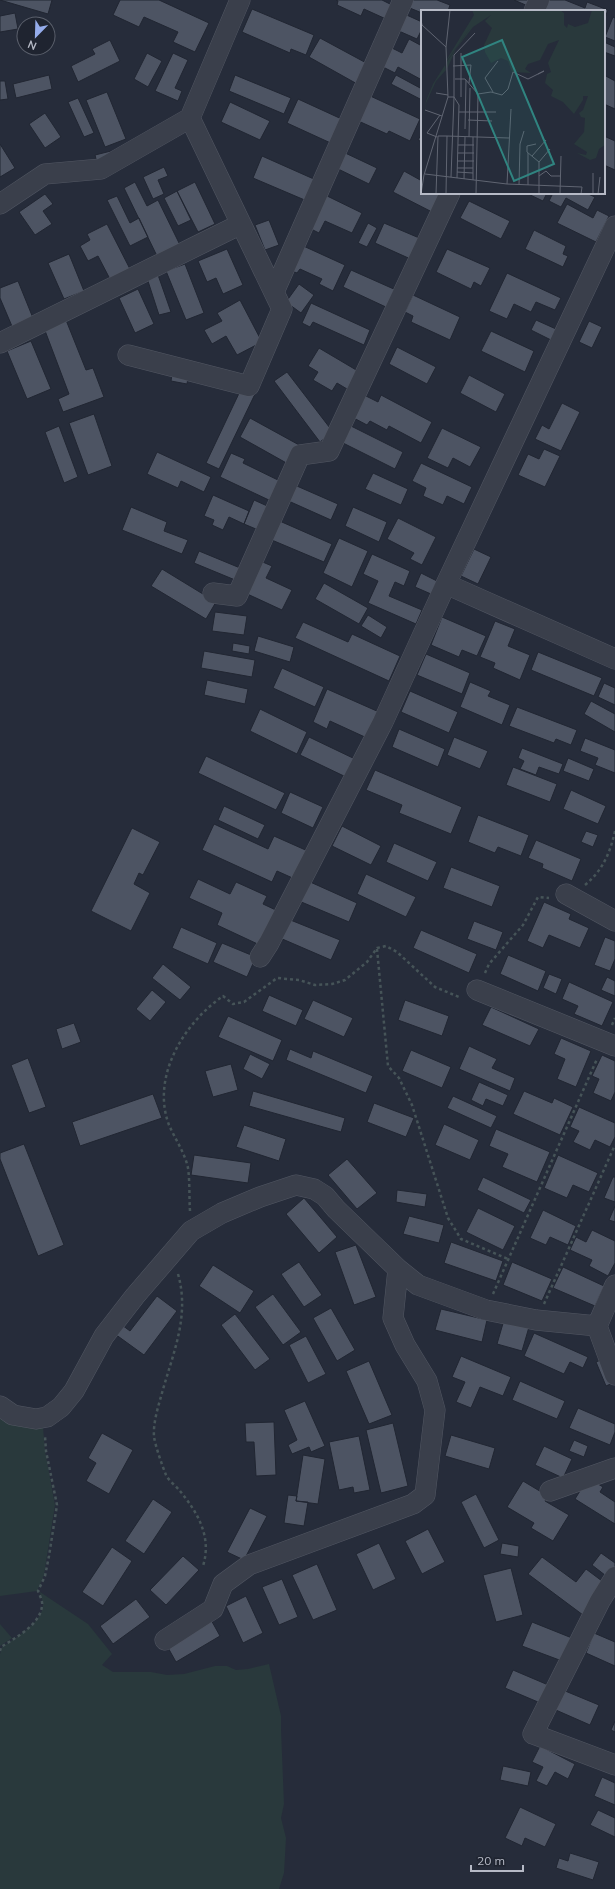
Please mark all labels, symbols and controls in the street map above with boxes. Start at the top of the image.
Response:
inset map [421,10,605,194]
north arrow [16,16,56,56]
text: N [26,37,39,53]
scale bar [471,1847,523,1873]
text: 20 m [477,1853,505,1868]

